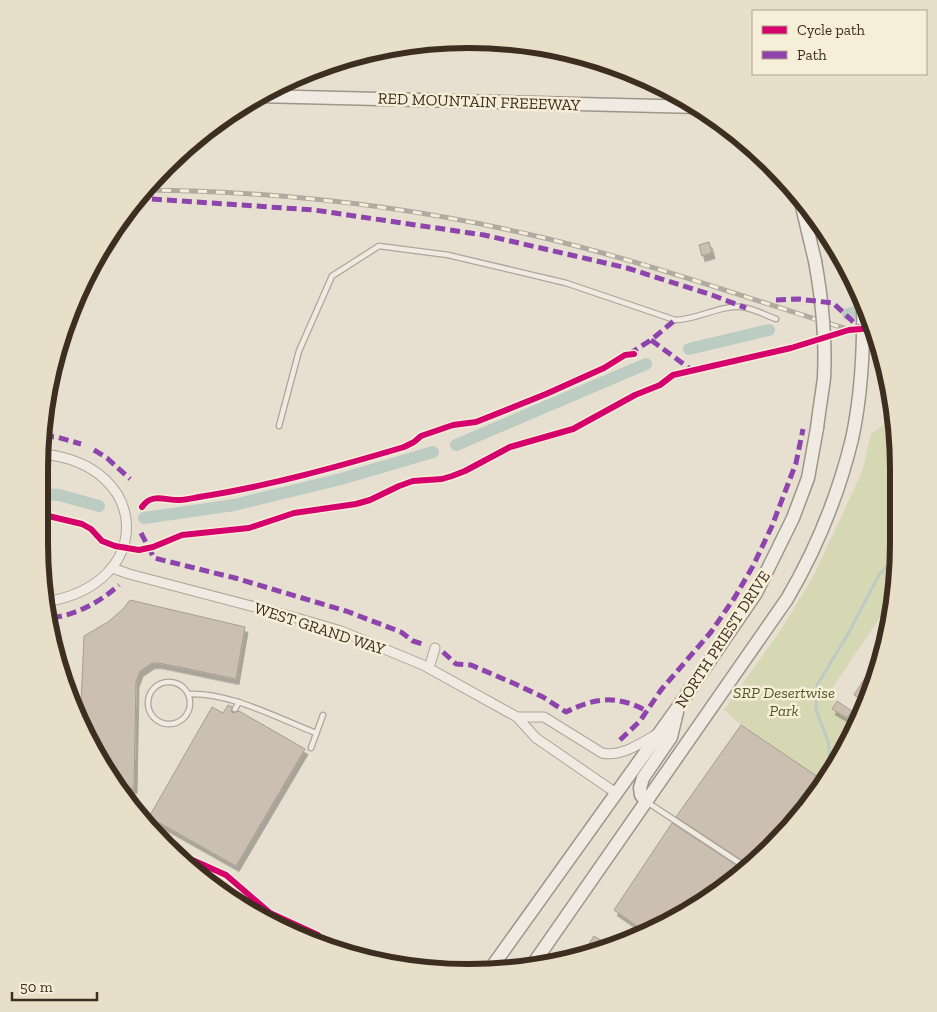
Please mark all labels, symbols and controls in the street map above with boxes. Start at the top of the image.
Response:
legend [752,10,927,75]
text: Cycle path [797,21,866,39]
text: Path [797,46,827,64]
street label: RED MOUNTAIN FREEEWAY [377,88,581,115]
street label: NORTH PRIEST DRIVE [671,567,774,711]
street label: WEST GRAND WAY [252,598,388,659]
park label: SRP Desertwise Park [733,683,835,720]
scale bar [12,970,98,1002]
text: 50 m [20,978,53,996]

